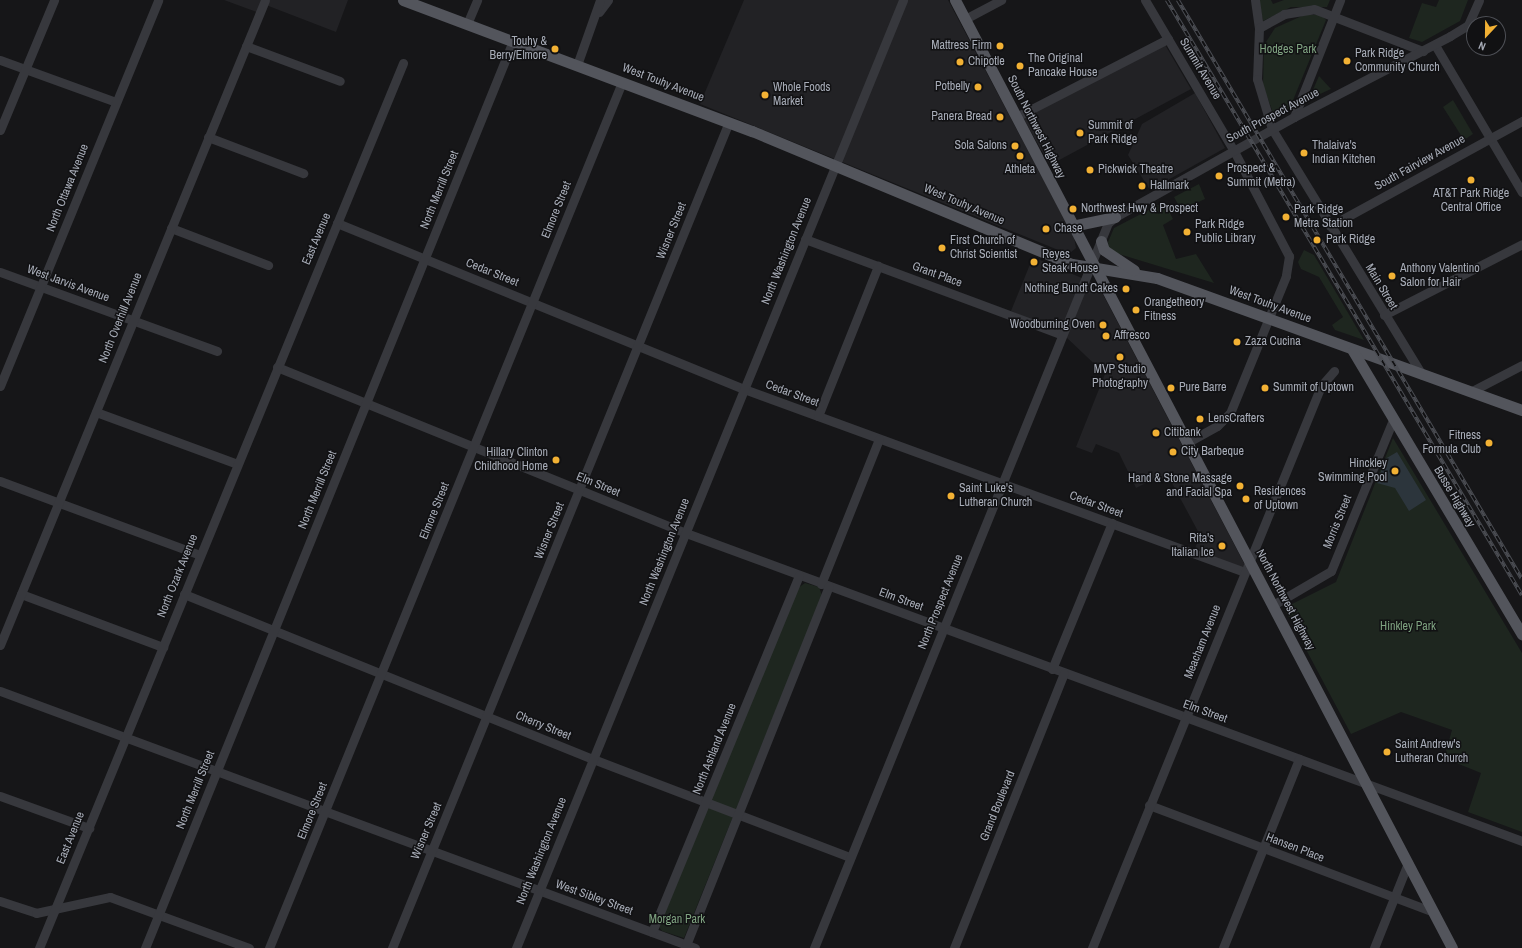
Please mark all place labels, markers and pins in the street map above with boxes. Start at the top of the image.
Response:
place label: Touhy & Berry/Elmore [490,35,547,63]
place label: Mattress Firm [931,39,992,53]
marker: Mattress Firm [995,41,1005,51]
marker: Touhy & Berry/Elmore [550,44,560,54]
place label: Park Ridge Community Church [1355,47,1440,75]
place label: The Original Pancake House [1028,52,1097,80]
place label: Chipotle [968,55,1005,69]
marker: Park Ridge Community Church [1342,56,1352,66]
marker: Chipotle [955,57,965,67]
marker: The Original Pancake House [1015,61,1025,71]
place label: Potbelly [935,80,970,94]
place label: Whole Foods Market [773,81,830,109]
marker: Potbelly [973,82,983,92]
marker: Whole Foods Market [760,90,770,100]
place label: Panera Bread [931,110,992,124]
marker: Panera Bread [995,112,1005,122]
place label: Summit of Park Ridge [1088,119,1137,147]
marker: Summit of Park Ridge [1075,128,1085,138]
place label: Sola Salons [954,139,1007,153]
place label: Thalaiva's Indian Kitchen [1312,139,1375,167]
marker: Sola Salons [1010,141,1020,151]
marker: Thalaiva's Indian Kitchen [1299,148,1309,158]
marker: Athleta [1015,151,1025,161]
place label: Prospect & Summit (Metra) [1227,162,1295,190]
place label: Athleta [1005,163,1035,177]
place label: Pickwick Theatre [1098,163,1173,177]
marker: Pickwick Theatre [1085,165,1095,175]
marker: Prospect & Summit (Metra) [1214,171,1224,181]
marker: AT&T Park Ridge Central Office [1466,175,1476,185]
place label: Hallmark [1150,179,1189,193]
marker: Hallmark [1137,181,1147,191]
place label: AT&T Park Ridge Central Office [1433,187,1509,215]
place label: Northwest Hwy & Prospect [1081,202,1198,216]
place label: Park Ridge Metra Station [1294,203,1353,231]
marker: Northwest Hwy & Prospect [1068,204,1078,214]
marker: Park Ridge Metra Station [1281,212,1291,222]
place label: Park Ridge Public Library [1195,218,1256,246]
place label: Chase [1054,222,1082,236]
marker: Chase [1041,224,1051,234]
marker: Park Ridge Public Library [1182,227,1192,237]
place label: Park Ridge [1326,233,1375,247]
place label: First Church of Christ Scientist [950,234,1017,262]
marker: Park Ridge [1311,234,1323,246]
marker: First Church of Christ Scientist [937,243,947,253]
place label: Reyes Steak House [1042,248,1098,276]
marker: Reyes Steak House [1029,257,1039,267]
place label: Anthony Valentino Salon for Hair [1400,262,1480,290]
marker: Anthony Valentino Salon for Hair [1387,271,1397,281]
place label: Nothing Bundt Cakes [1024,282,1118,296]
marker: Nothing Bundt Cakes [1121,284,1131,294]
place label: Orangetheory Fitness [1144,296,1204,324]
marker: Orangetheory Fitness [1131,305,1141,315]
place label: Woodburning Oven [1010,318,1095,332]
marker: Woodburning Oven [1098,320,1108,330]
place label: Affresco [1114,329,1150,343]
marker: Affresco [1101,331,1111,341]
place label: Zaza Cucina [1245,335,1301,349]
marker: Zaza Cucina [1232,337,1242,347]
marker: MVP Studio Photography [1115,352,1125,362]
place label: MVP Studio Photography [1092,363,1148,391]
place label: Pure Barre [1179,381,1227,395]
place label: Summit of Uptown [1273,381,1354,395]
marker: Pure Barre [1166,383,1176,393]
marker: Summit of Uptown [1260,383,1270,393]
place label: LensCrafters [1208,412,1264,426]
marker: LensCrafters [1195,414,1205,424]
place label: Citibank [1164,426,1201,440]
marker: Citibank [1151,428,1161,438]
place label: Fitness Formula Club [1422,429,1481,457]
marker: Fitness Formula Club [1484,438,1494,448]
place label: City Barbeque [1181,445,1244,459]
place label: Hillary Clinton Childhood Home [474,446,548,474]
marker: City Barbeque [1168,447,1178,457]
marker: Hillary Clinton Childhood Home [551,455,561,465]
place label: Hinckley Swimming Pool [1318,457,1387,485]
marker: Hinckley Swimming Pool [1390,466,1400,476]
place label: Hand & Stone Massage and Facial Spa [1128,472,1232,500]
marker: Hand & Stone Massage and Facial Spa [1235,481,1245,491]
place label: Saint Luke's Lutheran Church [959,482,1032,510]
place label: Residences of Uptown [1254,485,1306,513]
marker: Saint Luke's Lutheran Church [946,491,956,501]
marker: Residences of Uptown [1241,494,1251,504]
place label: Rita's Italian Ice [1171,532,1214,560]
marker: Rita's Italian Ice [1217,541,1227,551]
place label: Saint Andrew's Lutheran Church [1395,738,1468,766]
marker: Saint Andrew's Lutheran Church [1382,747,1392,757]

